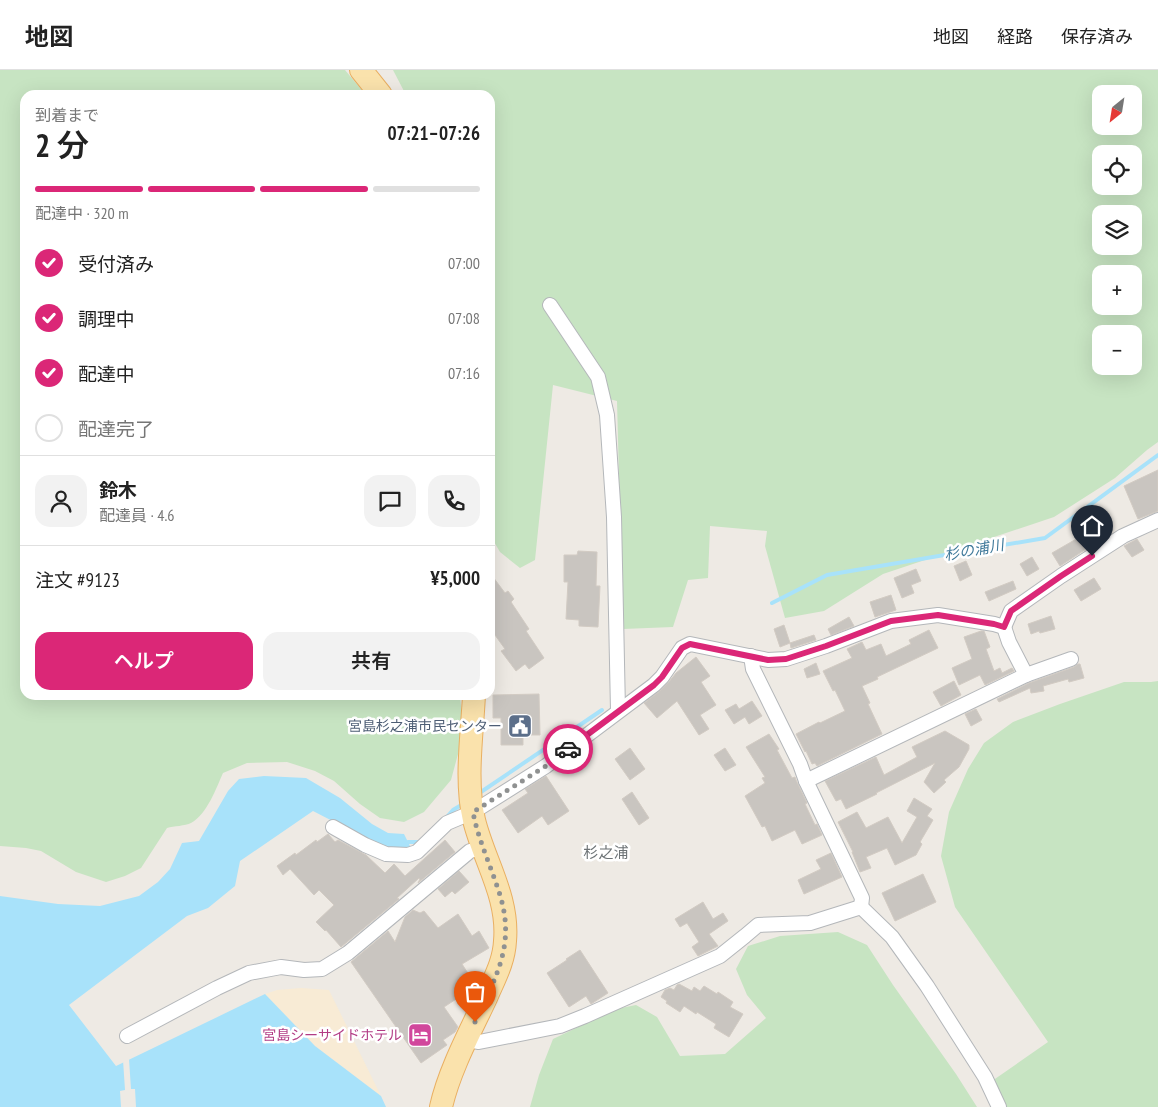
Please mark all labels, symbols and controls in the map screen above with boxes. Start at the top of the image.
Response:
text: 地図 [25,21,73,52]
text: 地図 [933,25,969,48]
text: 経路 [997,25,1033,48]
text: 保存済み [1061,25,1133,48]
north arrow [1092,85,1142,135]
map controls [1092,85,1142,375]
text: 到着まで [35,105,99,125]
text: 07:21–07:26 [387,121,480,145]
text: 2 分 [35,124,89,166]
button: locate [1092,145,1142,195]
text: 配達中 · 320 m [35,203,129,223]
button: layers [1092,205,1142,255]
icon: check [35,249,63,277]
text: 受付済み [78,252,154,276]
text: 07:00 [448,253,480,273]
button: + [1092,265,1142,315]
icon: check [35,304,63,332]
text: 調理中 [78,307,135,331]
text: 07:08 [448,308,480,328]
button: − [1092,325,1142,375]
icon: check [35,359,63,387]
text: 配達中 [78,362,135,386]
text: 07:16 [448,363,480,383]
text: 配達完了 [78,417,154,441]
button: person [35,475,87,527]
button: chat [364,475,416,527]
button: phone [428,475,480,527]
text: 鈴木 [99,478,137,502]
text: 配達員 · 4.6 [99,505,174,525]
pin [1071,505,1113,556]
icon: home [1078,512,1106,540]
water label: 杉の浦川 [943,535,1007,564]
text: ¥5,000 [430,566,480,590]
text: 注文 #9123 [35,568,120,592]
button: ヘルプ [35,632,253,690]
button: 共有 [263,632,480,690]
public building icon: 宮島杉之浦市民センター [507,713,533,739]
place label: 宮島杉之浦市民センター [348,717,502,735]
courier [543,724,593,774]
icon: car [554,735,582,763]
district label: 杉之浦 [583,843,629,862]
pin [454,971,496,1022]
icon: bag [461,978,489,1006]
hotel icon: 宮島シーサイドホテル [407,1022,433,1048]
place label: 宮島シーサイドホテル [262,1026,402,1044]

